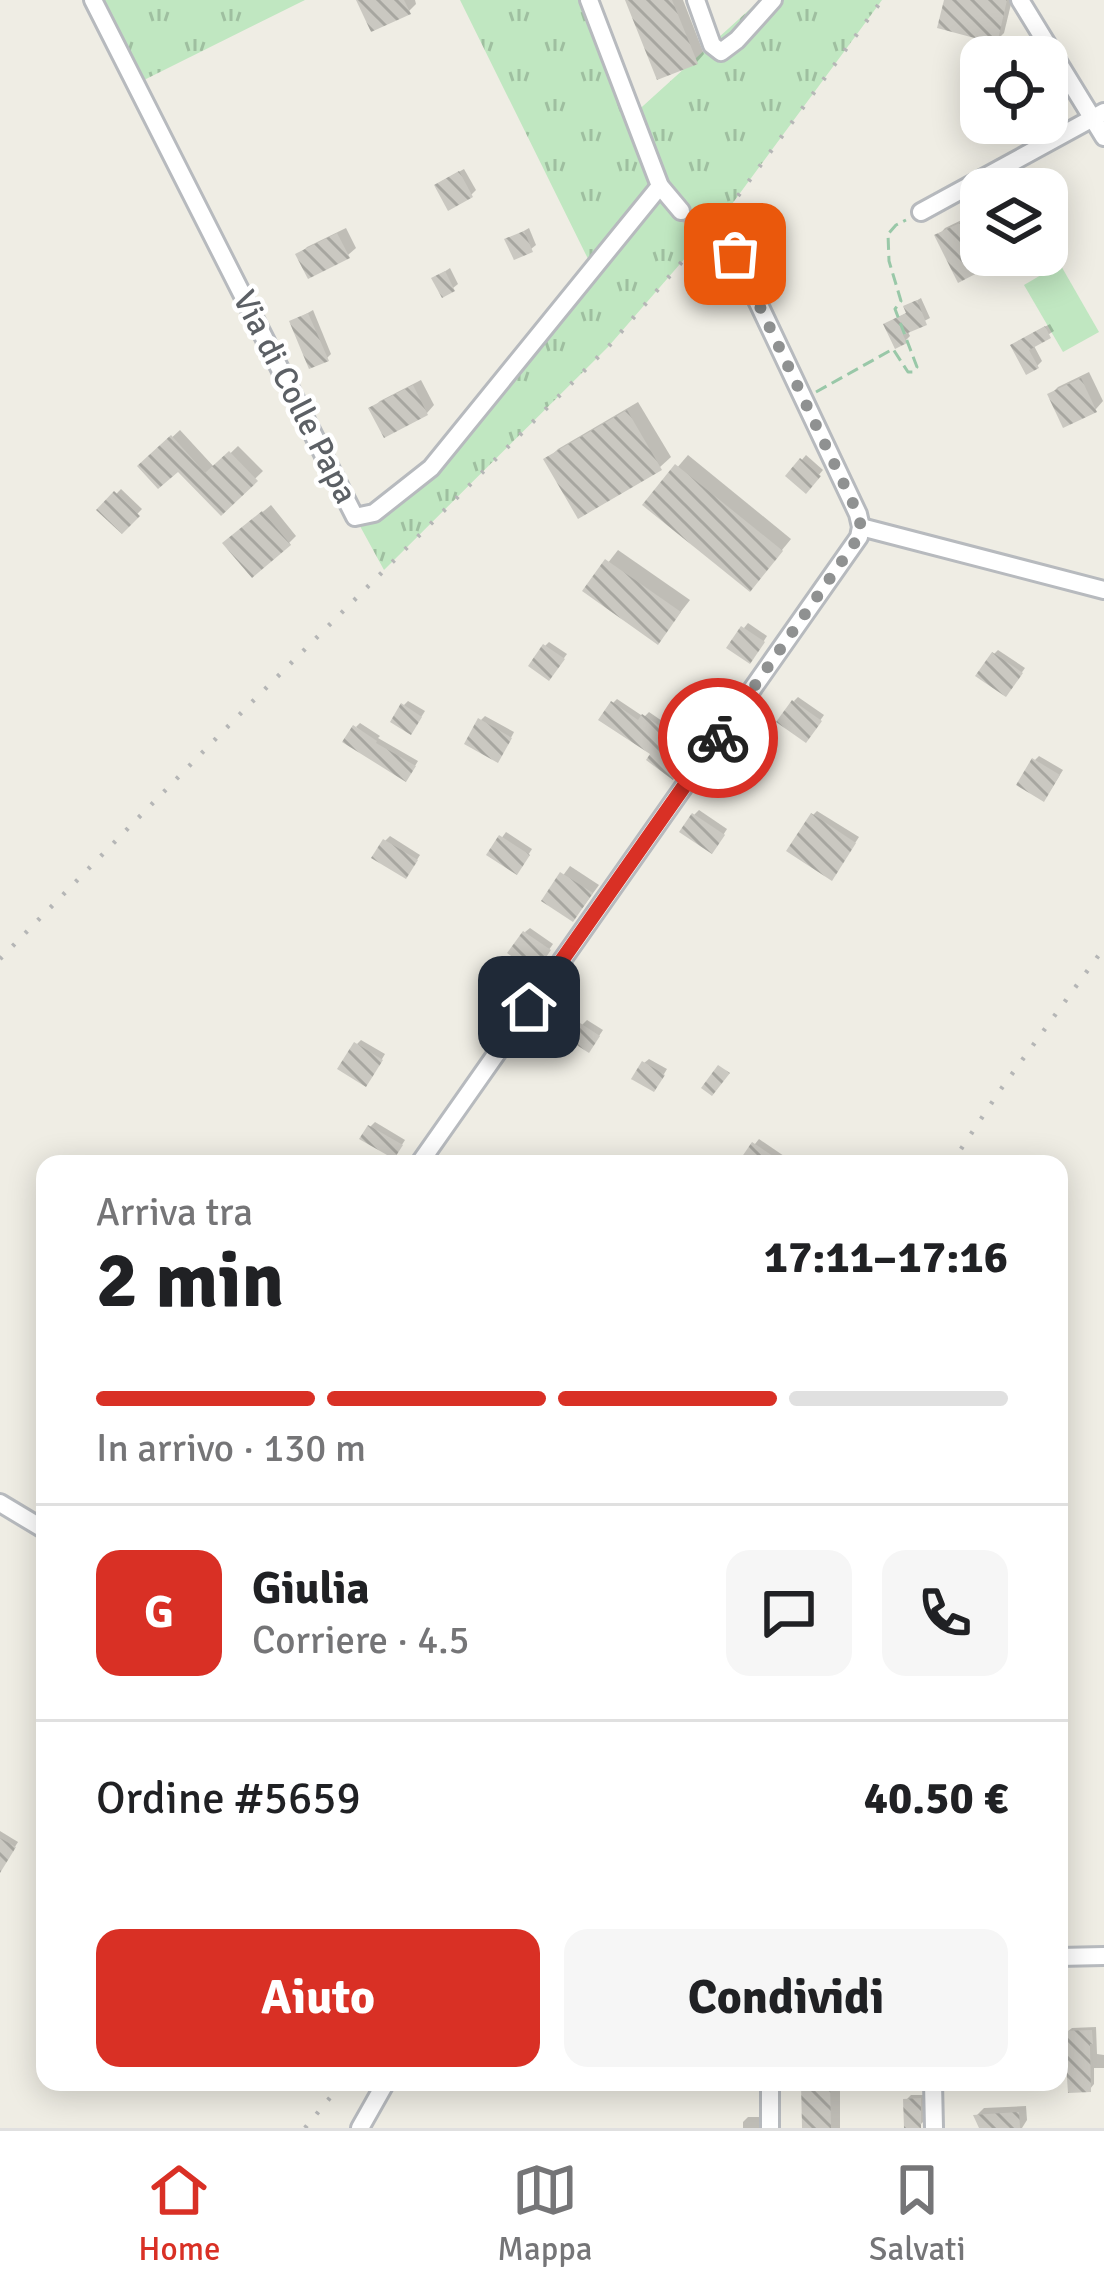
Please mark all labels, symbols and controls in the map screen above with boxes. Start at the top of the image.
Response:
map controls [960,36,1068,276]
button: locate [960,36,1068,144]
button: layers [960,168,1068,276]
pin [684,203,786,305]
icon: bag [702,221,768,287]
street label: Via di Colle Papa [224,284,366,510]
courier [658,678,778,798]
icon: bike [685,705,751,771]
pin [478,956,580,1058]
icon: home [496,974,562,1040]
text: Arriva tra [96,1188,253,1236]
text: 17:11–17:16 [764,1230,1008,1285]
text: 2 min [96,1233,284,1329]
text: In arrivo · 130 m [96,1424,366,1472]
button: chat [726,1550,852,1676]
button: phone [882,1550,1008,1676]
text: Giulia [252,1561,370,1616]
text: G [144,1585,174,1640]
text: Corriere · 4.5 [252,1616,470,1664]
text: Ordine #5659 [96,1771,361,1826]
text: 40.50 € [864,1771,1008,1826]
button: Aiuto [96,1929,540,2067]
button: Condividi [564,1929,1008,2067]
tab: Home [138,2157,221,2270]
tab: Mappa [497,2157,592,2270]
tab: Salvati [869,2157,966,2270]

